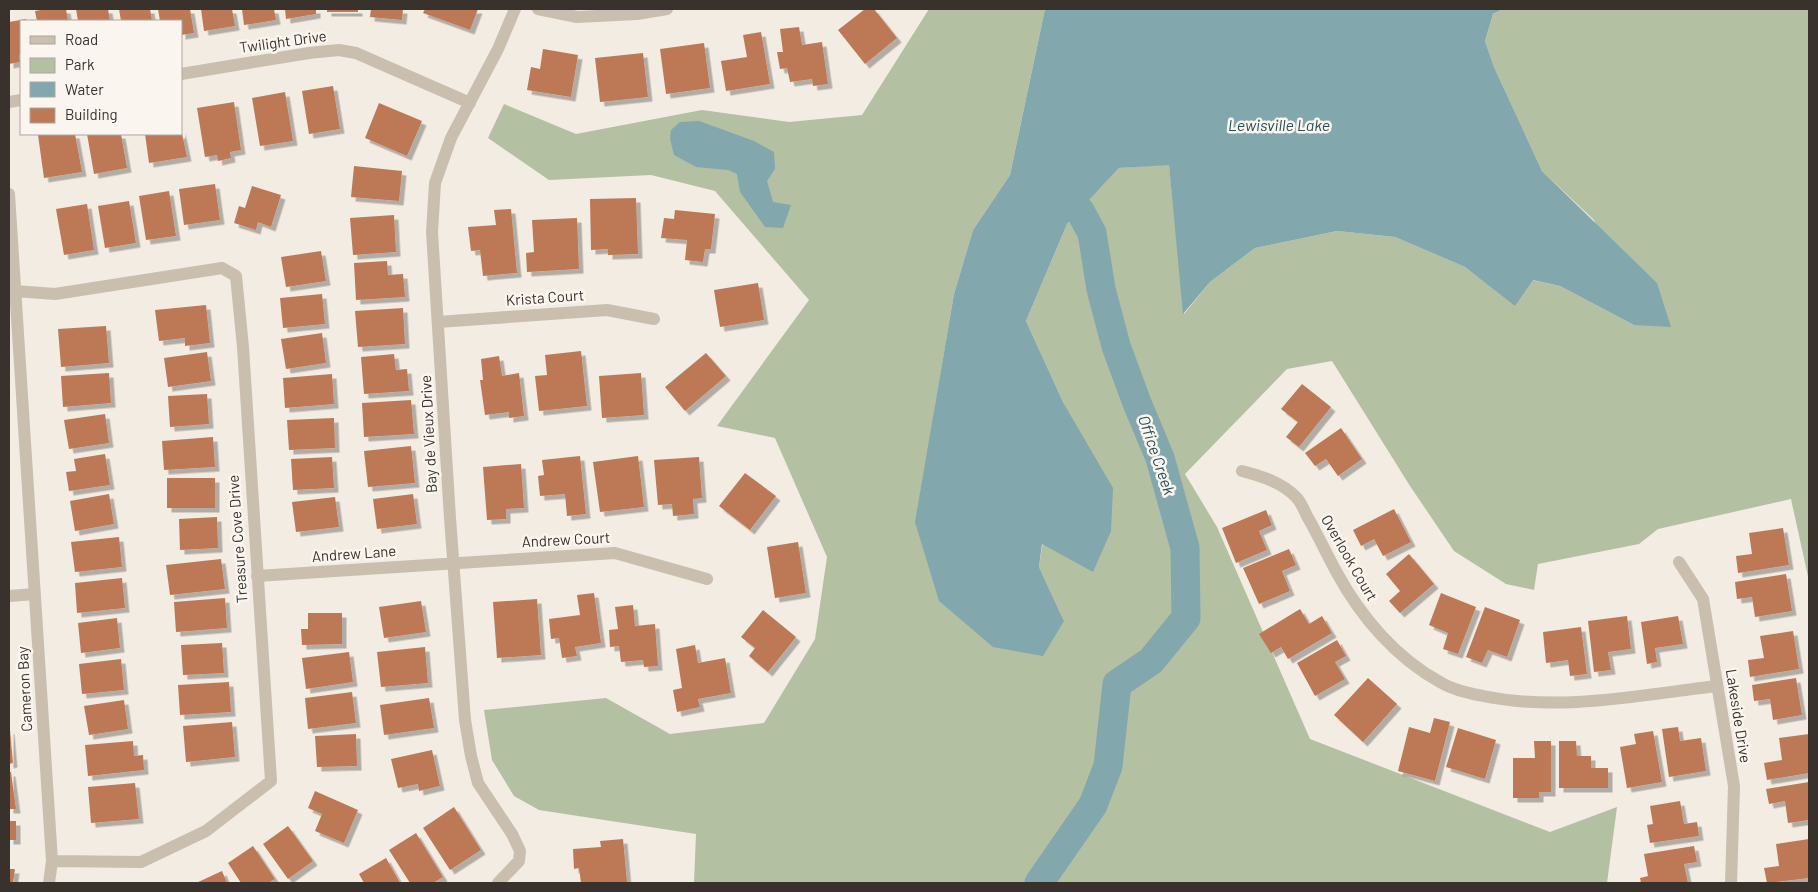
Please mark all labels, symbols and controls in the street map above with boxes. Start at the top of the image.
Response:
legend [20,20,182,135]
street label: Twilight Drive [238,26,328,56]
text: Road [65,30,98,48]
text: Park [65,55,95,73]
text: Water [65,80,104,98]
text: Building [65,105,118,123]
water label: Lewisville Lake [1228,115,1330,134]
street label: Krista Court [505,285,585,309]
street label: Bay de Vieux Drive [416,375,440,494]
water label: Office Creek [1135,413,1180,497]
street label: Treasure Cove Drive [224,474,250,604]
street label: Overlook Court [1318,511,1382,604]
street label: Andrew Court [521,528,611,550]
street label: Andrew Lane [311,541,397,565]
street label: Cameron Bay [13,646,35,732]
street label: Lakeside Drive [1723,668,1755,764]

